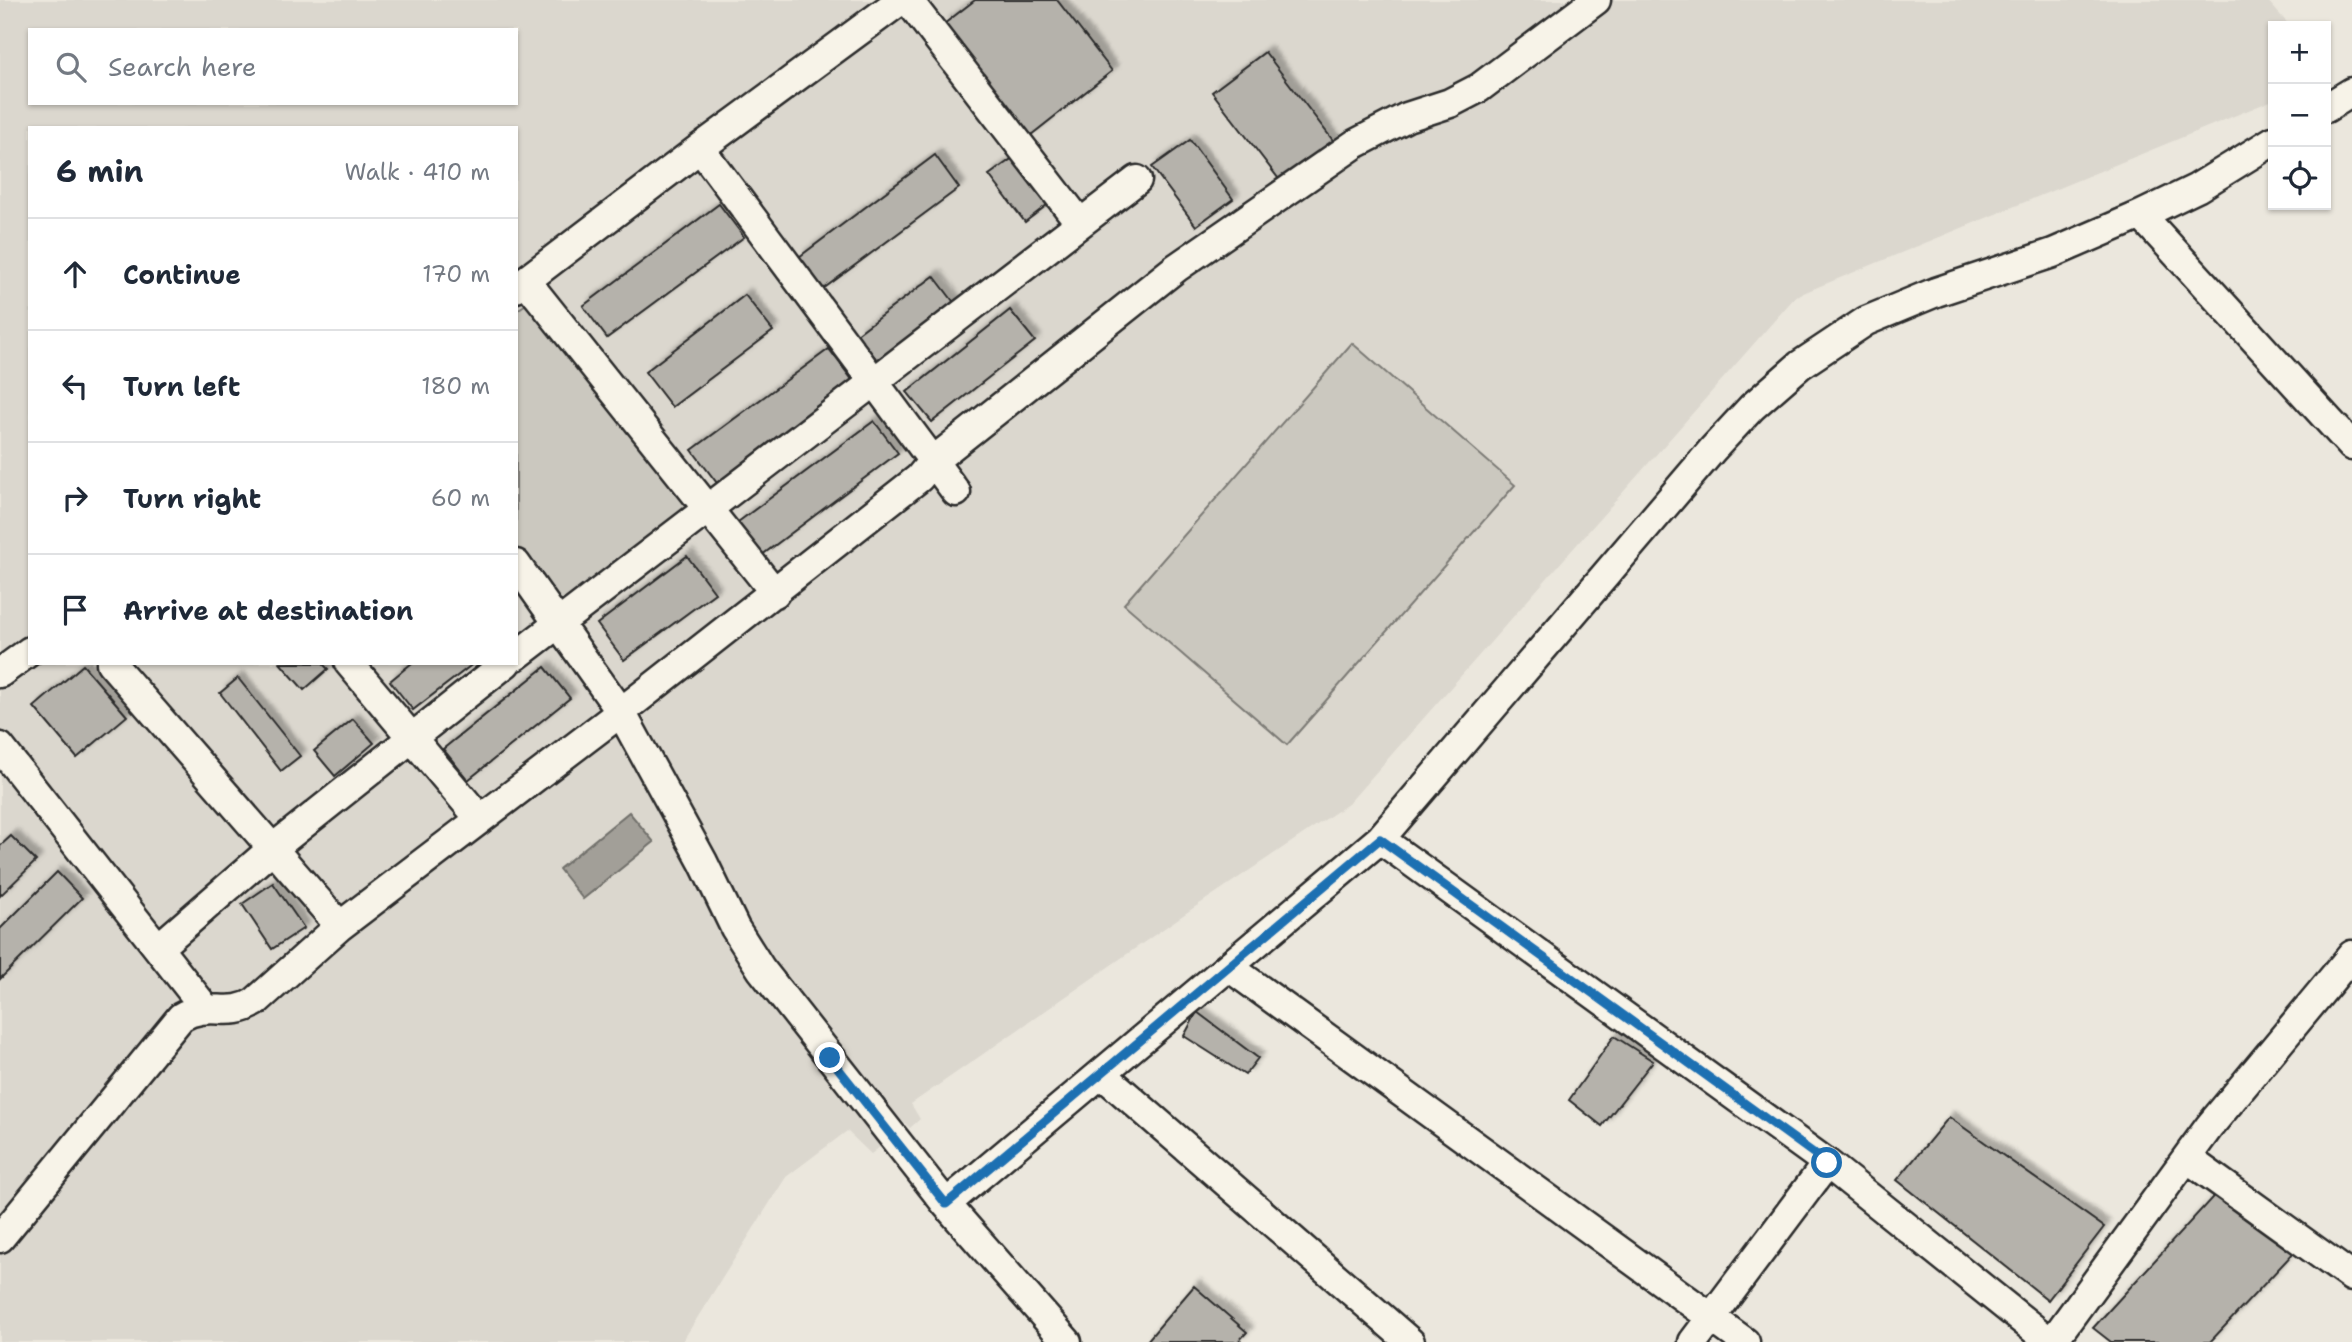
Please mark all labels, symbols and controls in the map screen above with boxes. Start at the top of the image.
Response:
map controls [2268,21,2331,210]
button: + [2268,21,2331,84]
search box [28,28,518,105]
icon: search [52,48,90,86]
text: Search here [108,49,257,84]
button: − [2268,84,2331,147]
button: locate [2268,147,2331,210]
text: 6 min [56,151,143,192]
text: Walk · 410 m [345,157,490,187]
icon: ahead [56,255,94,293]
text: Continue [123,257,241,292]
text: 170 m [422,259,490,289]
icon: left [56,367,94,405]
text: Turn left [123,369,240,404]
text: 180 m [421,371,490,401]
icon: right [56,479,94,517]
text: Turn right [123,481,261,516]
text: 60 m [431,483,490,513]
icon: arrive [56,591,94,629]
text: Arrive at destination [123,593,413,628]
route end [814,1042,845,1073]
route start [1811,1147,1842,1178]

